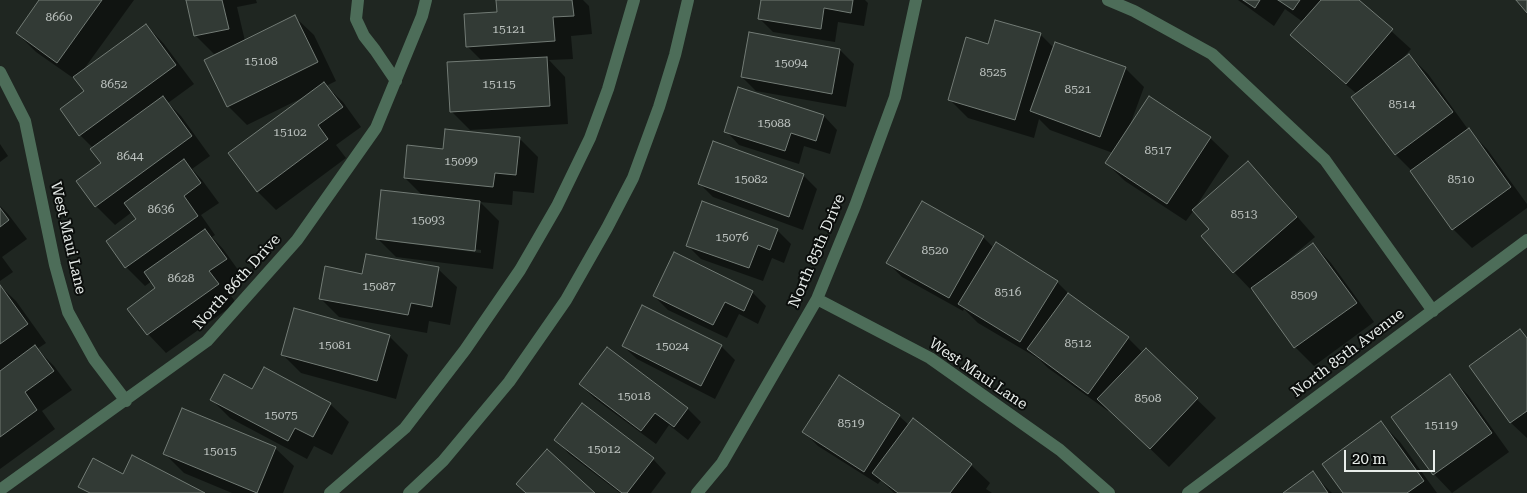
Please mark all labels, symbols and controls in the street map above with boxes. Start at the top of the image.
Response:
house number: 8660 [46,10,72,24]
house number: 15121 [492,22,526,36]
house number: 15108 [244,54,278,68]
house number: 15094 [774,56,808,70]
house number: 8525 [980,65,1006,79]
house number: 8652 [101,77,127,91]
house number: 15115 [482,77,516,91]
house number: 8521 [1065,82,1091,96]
house number: 8514 [1389,97,1415,111]
house number: 15088 [757,116,791,130]
house number: 15102 [273,125,307,139]
house number: 8517 [1145,143,1171,157]
house number: 8644 [117,149,143,163]
house number: 15099 [444,154,478,168]
house number: 15082 [734,172,768,186]
house number: 8510 [1448,172,1474,186]
street label: West Maui Lane [46,180,90,296]
street label: North 85th Drive [785,192,849,310]
house number: 8636 [148,202,174,216]
house number: 8513 [1231,207,1257,221]
house number: 15093 [411,213,445,227]
house number: 15076 [715,230,749,244]
street label: North 86th Drive [190,231,284,333]
house number: 8520 [922,243,948,257]
house number: 8628 [168,271,194,285]
house number: 15087 [362,279,396,293]
house number: 8516 [995,285,1021,299]
house number: 8509 [1291,288,1317,302]
street label: North 85th Avenue [1288,305,1408,401]
street label: West Maui Lane [925,334,1031,414]
house number: 8512 [1065,336,1091,350]
house number: 15081 [318,338,352,352]
house number: 15024 [655,339,689,353]
house number: 15018 [617,389,651,403]
house number: 8508 [1135,391,1161,405]
house number: 15075 [264,408,298,422]
house number: 8519 [838,416,864,430]
house number: 15119 [1424,418,1458,432]
scale bar [1347,440,1438,472]
house number: 15012 [587,442,621,456]
house number: 15015 [203,444,237,458]
text: 20 m [1352,450,1386,468]

